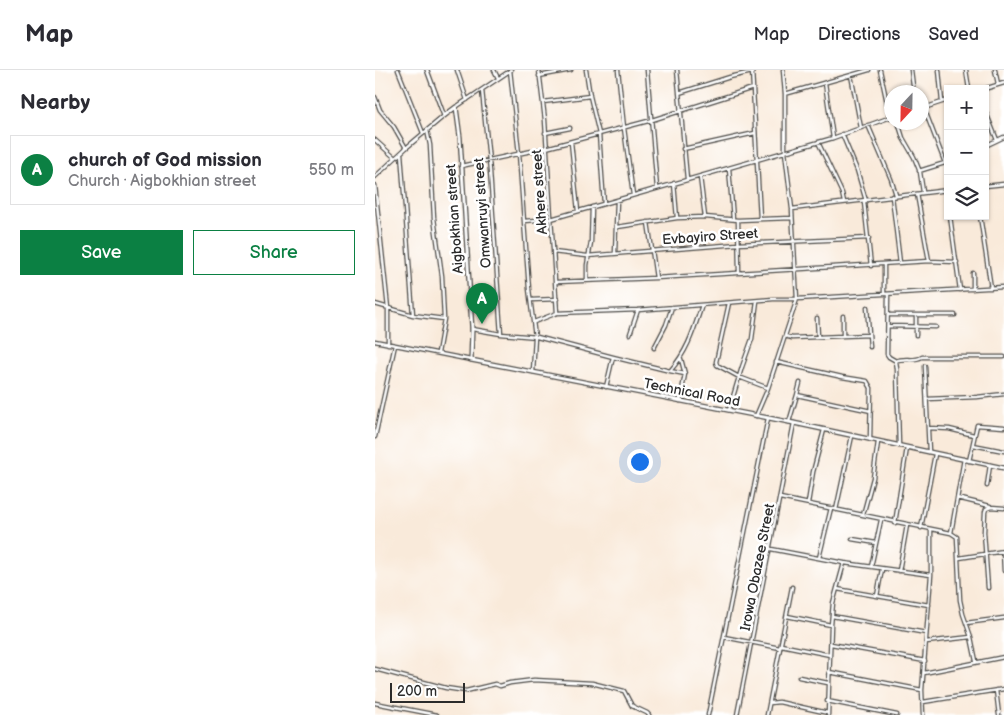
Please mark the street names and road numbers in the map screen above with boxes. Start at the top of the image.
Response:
street label: Akhere street [528,148,551,235]
street label: Omwanruyi street [470,157,495,269]
street label: Aigbokhian street [442,163,467,274]
street label: Evbayiro Street [662,225,759,248]
street label: Technical Road [642,375,741,410]
street label: Irowa Obazee Street [737,501,778,632]

